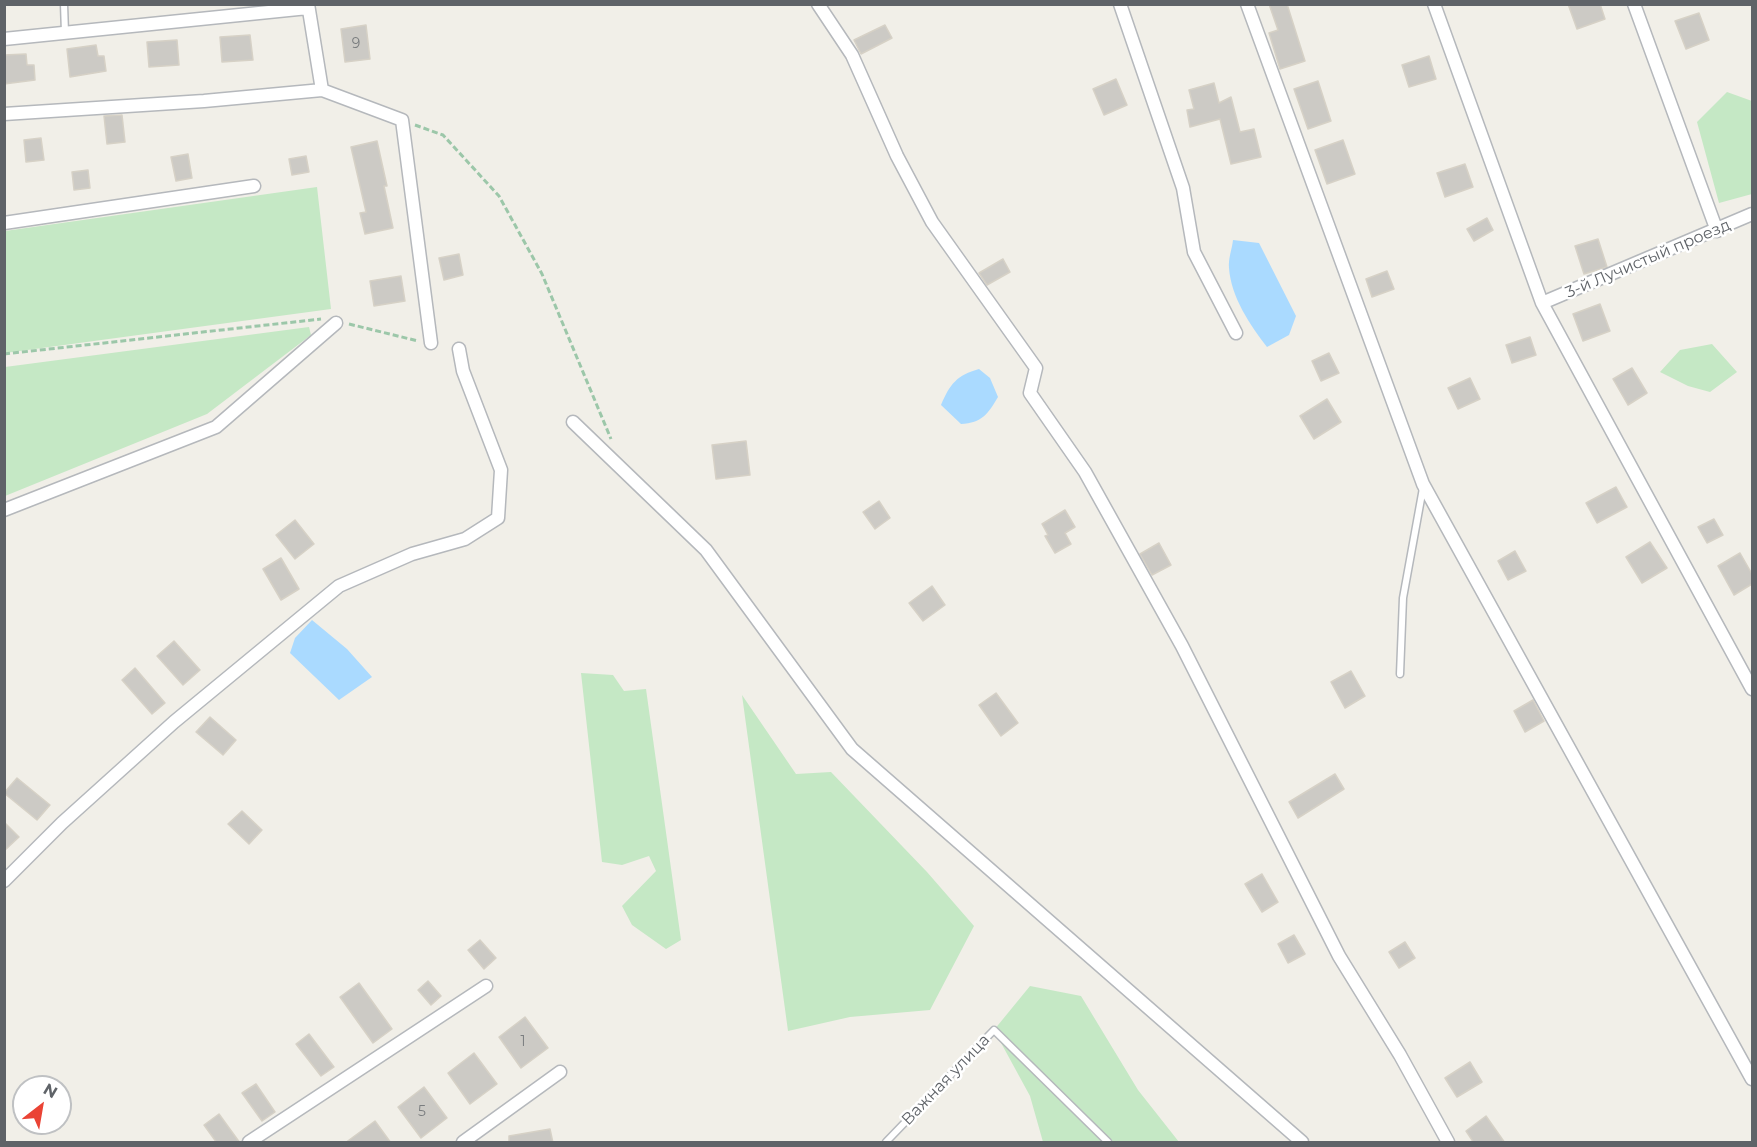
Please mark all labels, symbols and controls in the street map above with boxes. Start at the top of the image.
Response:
house number: 9 [352,36,360,52]
street label: 3-й Лучистый проезд [1563,216,1733,302]
street label: Важная улица [898,1031,994,1129]
house number: 1 [520,1034,526,1050]
north arrow [12,1075,72,1135]
text: N [40,1079,61,1102]
house number: 5 [418,1104,426,1120]

